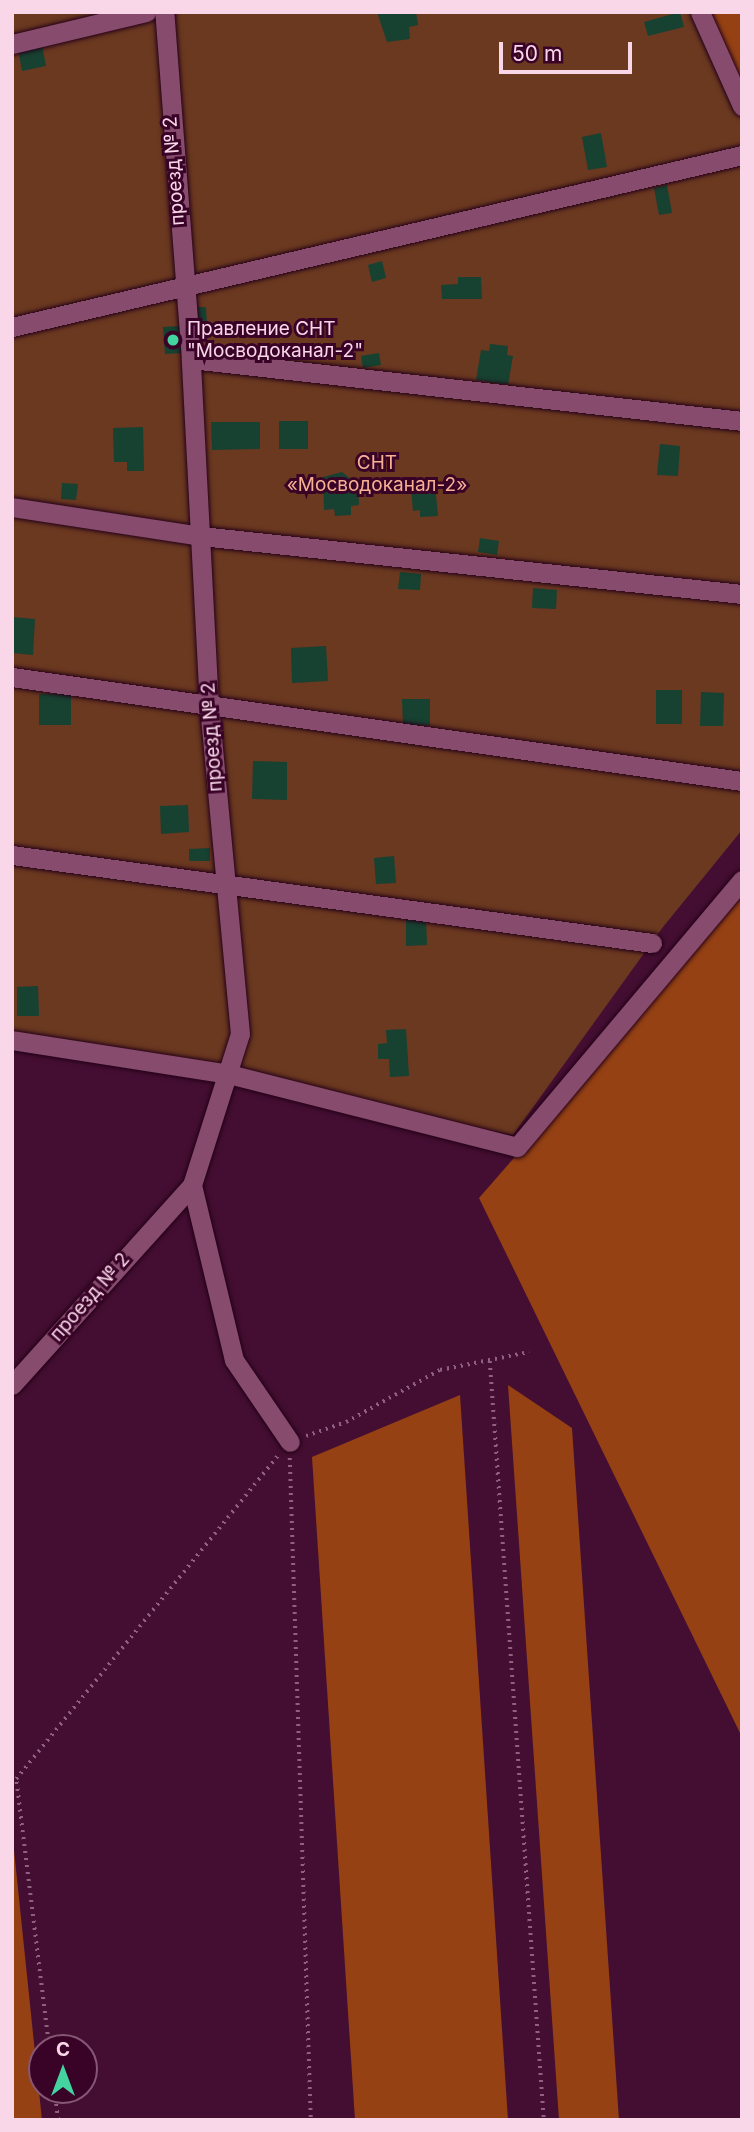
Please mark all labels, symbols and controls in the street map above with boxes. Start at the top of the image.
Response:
scale bar [502,28,635,72]
text: 50 m [512,41,562,66]
street label: проезд № 2 [159,116,189,226]
place label: Правление СНТ "Мосводоканал-2" [187,318,363,362]
marker: Правление СНТ "Мосводоканал-2" [165,332,181,348]
park label: СНТ «Мосводоканал-2» [287,452,467,496]
street label: проезд № 2 [197,682,227,792]
street label: проезд № 2 [45,1248,135,1346]
north arrow [28,2034,98,2104]
text: С [56,2038,70,2061]

